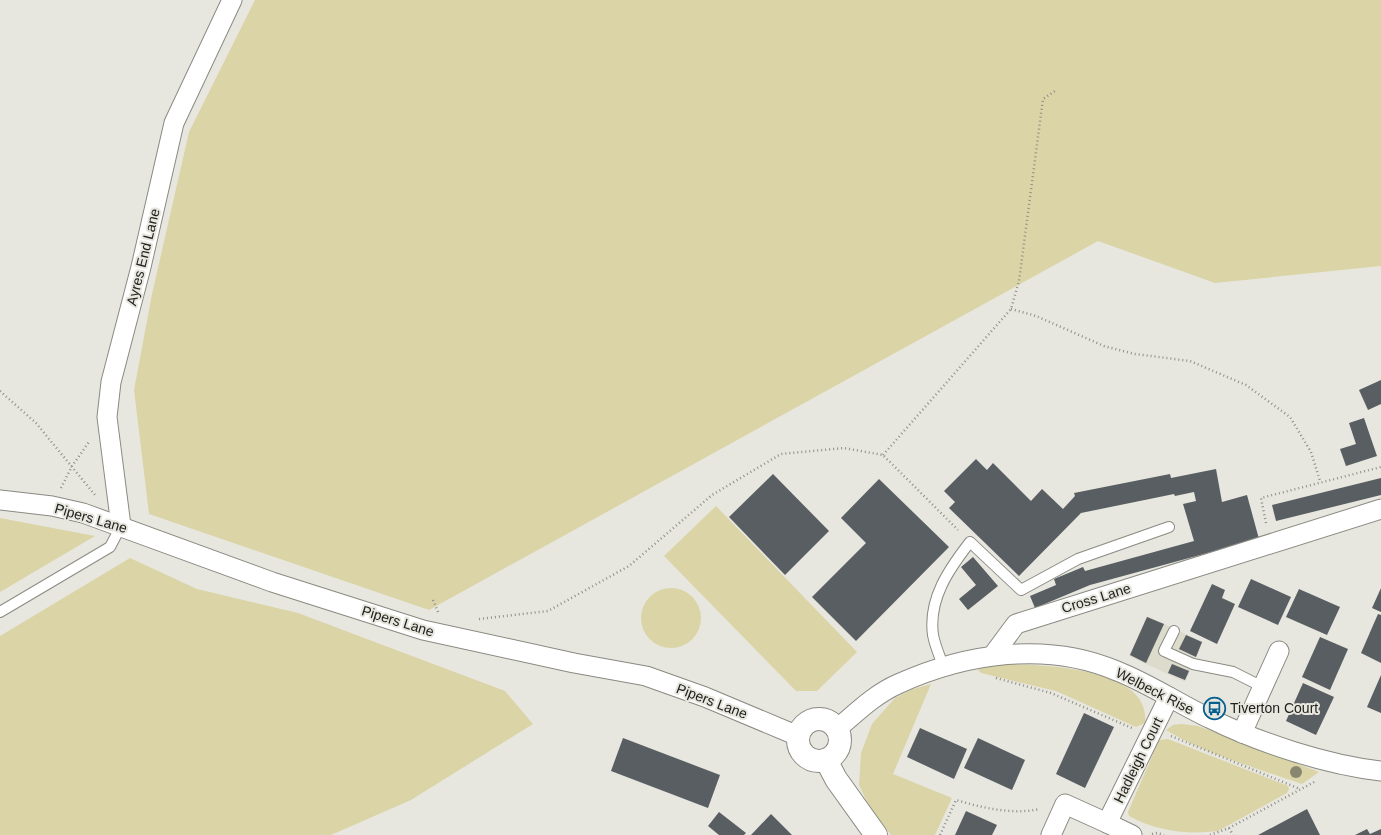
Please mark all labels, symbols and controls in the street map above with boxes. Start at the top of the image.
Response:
street label: Ayres End Lane [123,207,163,307]
street label: Pipers Lane [53,500,129,536]
street label: Cross Lane [1059,580,1133,616]
street label: Pipers Lane [360,602,436,640]
street label: Welbeck Rise [1113,665,1197,718]
street label: Pipers Lane [674,680,750,722]
bus stop icon: Tiverton Court [1202,695,1228,721]
place label: Tiverton Court [1230,700,1318,716]
street label: Hadleigh Court [1110,714,1166,805]

